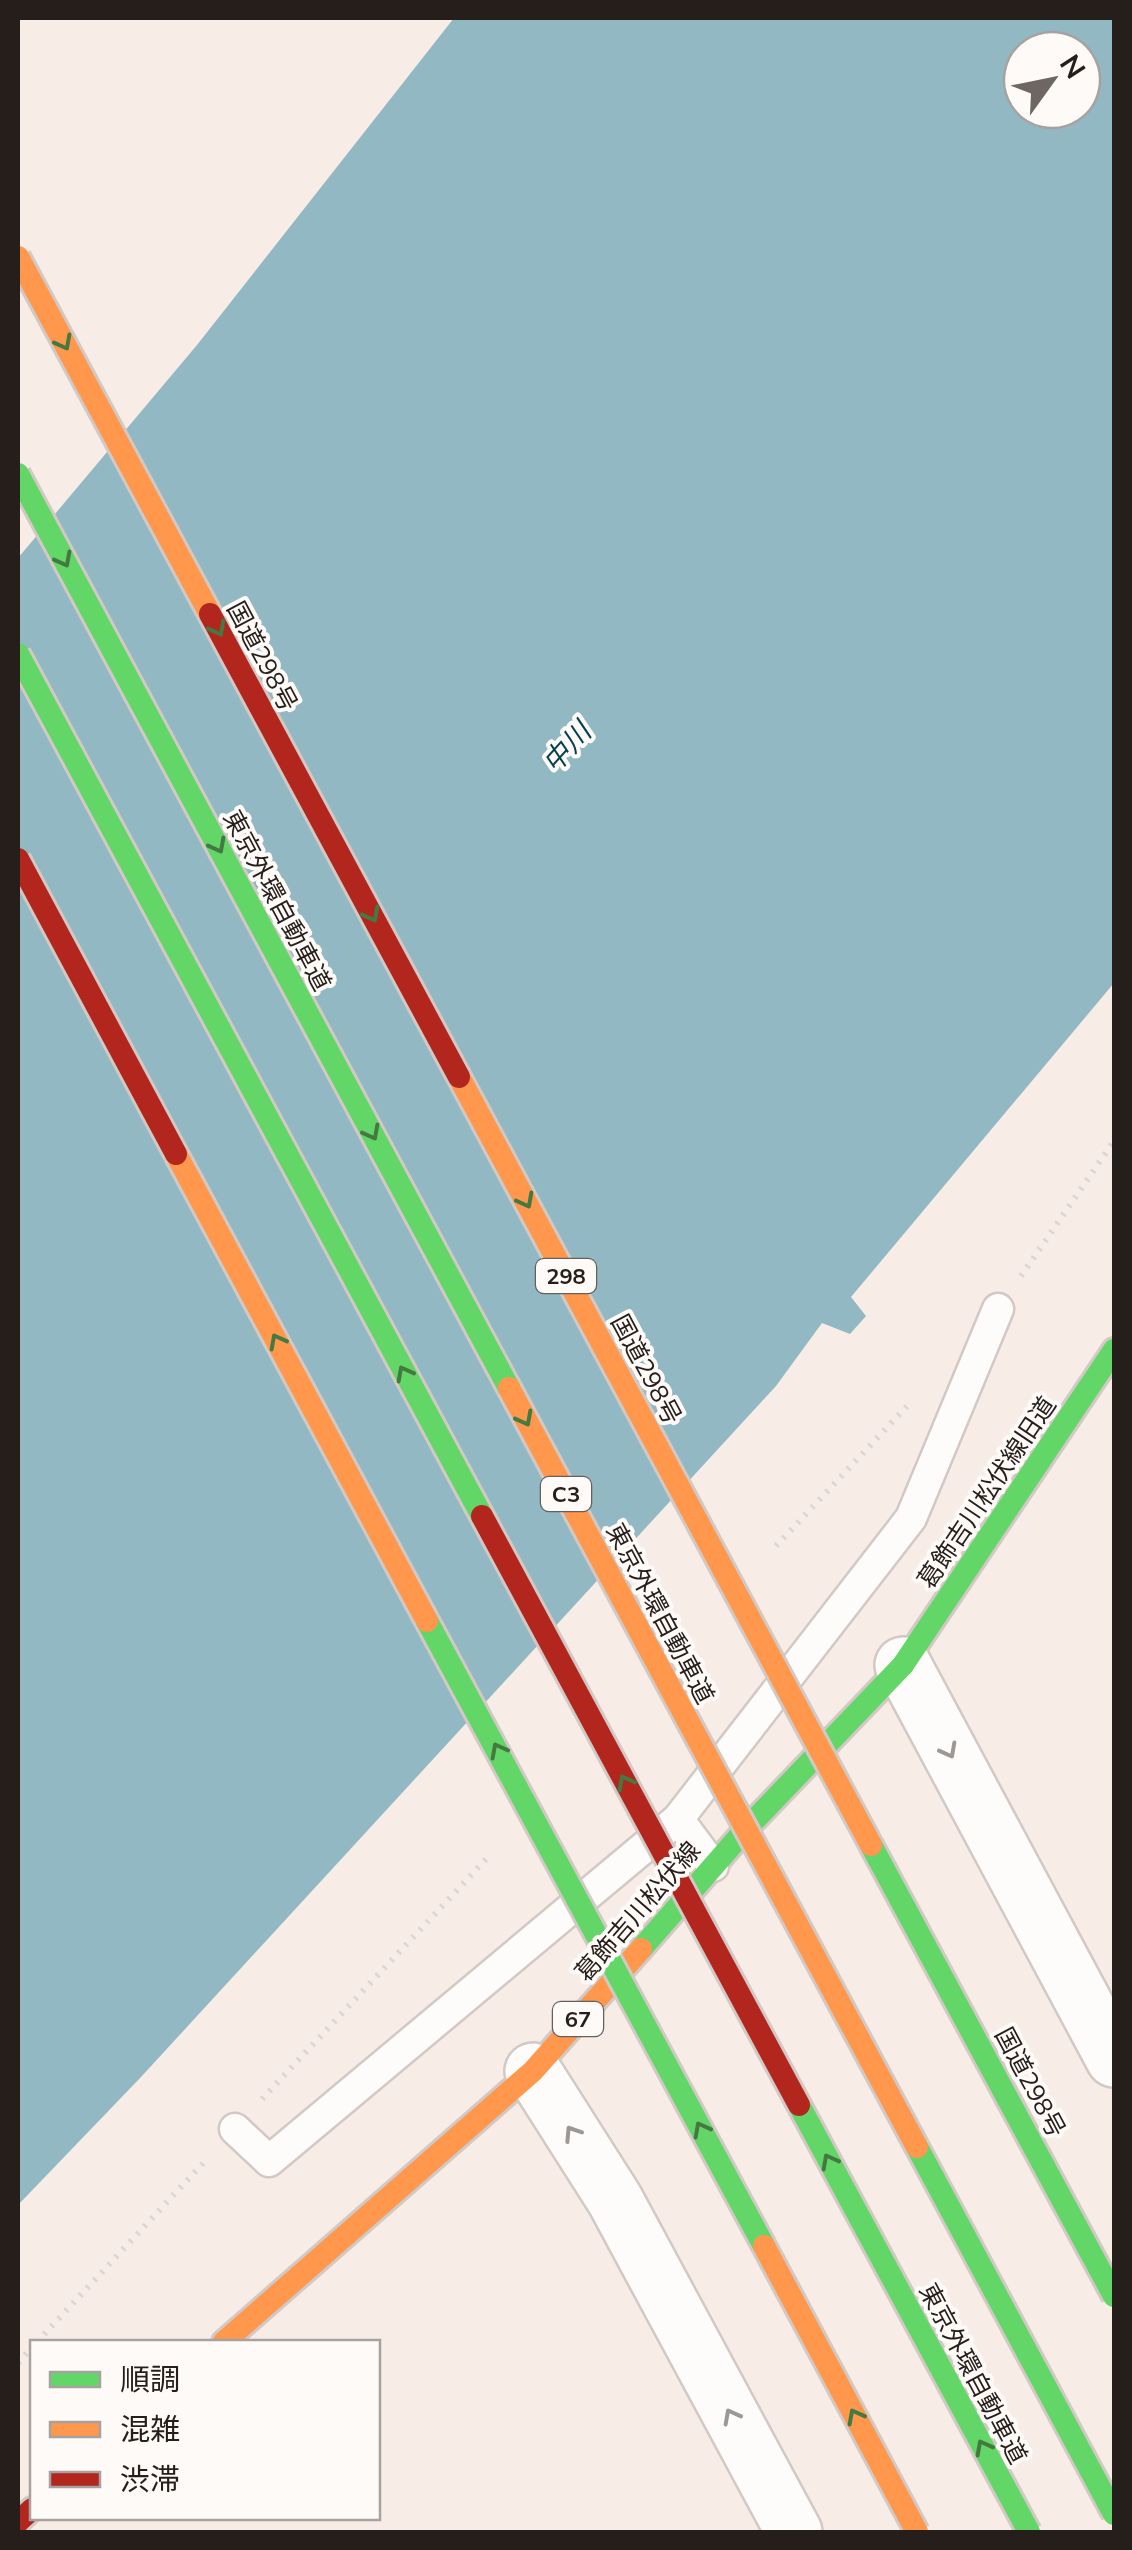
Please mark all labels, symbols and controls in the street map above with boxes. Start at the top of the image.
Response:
north arrow [1002,30,1102,130]
text: N [1053,48,1094,85]
one-way arrow [51,332,71,350]
one-way arrow [51,550,71,568]
street label: 国道298号 [221,596,305,716]
one-way arrow [205,618,225,636]
water label: 中川 [534,712,600,780]
street label: 東京外環自動車道 [217,804,339,996]
one-way arrow [205,836,225,854]
one-way arrow [359,904,379,922]
one-way arrow [359,1122,379,1140]
one-way arrow [513,1191,533,1209]
road number: 298 [536,1259,596,1293]
street label: 国道298号 [605,1309,689,1429]
one-way arrow [270,1333,289,1352]
one-way arrow [397,1365,417,1383]
street label: 葛飾吉川松伏線旧道 [910,1390,1062,1594]
one-way arrow [513,1408,533,1426]
road number: C3 [541,1477,591,1511]
street label: 東京外環自動車道 [600,1517,722,1709]
one-way arrow [937,1740,956,1758]
one-way arrow [491,1743,510,1761]
one-way arrow [618,1774,637,1793]
street label: 葛飾吉川松伏線 [568,1835,706,1987]
road number: 67 [553,2002,603,2036]
street label: 国道298号 [989,2022,1073,2142]
one-way arrow [694,2122,713,2140]
one-way arrow [566,2125,585,2143]
one-way arrow [821,2153,841,2171]
street label: 東京外環自動車道 [913,2277,1035,2469]
legend [30,2340,380,2520]
text: 順調 [120,2360,180,2398]
one-way arrow [724,2408,744,2426]
one-way arrow [847,2408,867,2426]
text: 混雑 [120,2410,180,2448]
one-way arrow [976,2439,995,2457]
text: 渋滞 [120,2460,180,2498]

